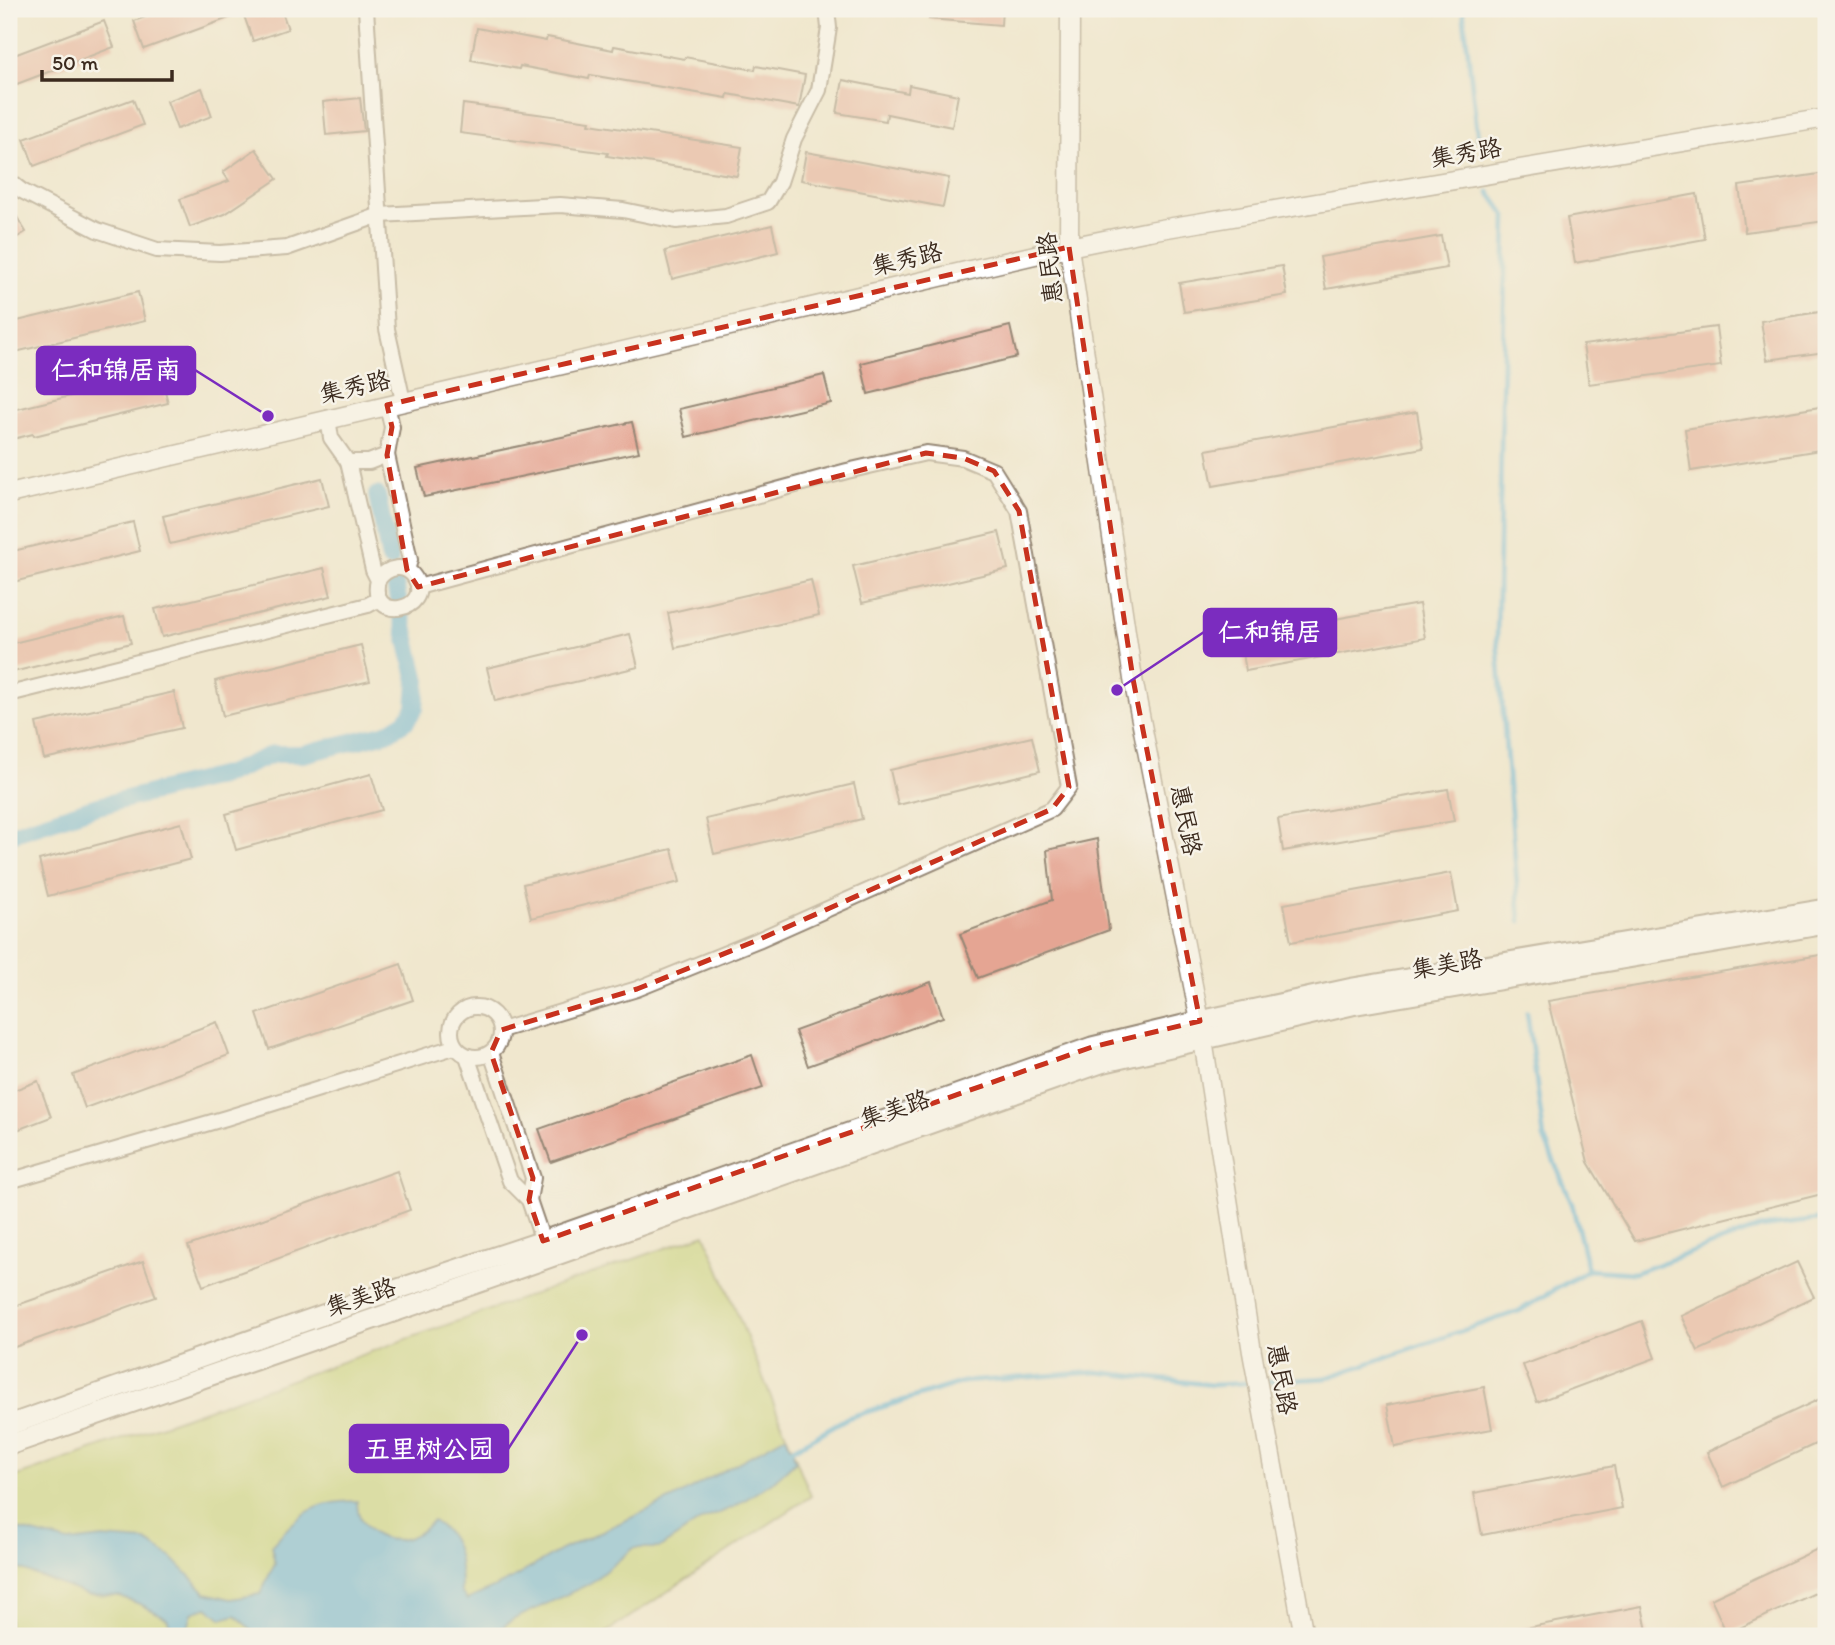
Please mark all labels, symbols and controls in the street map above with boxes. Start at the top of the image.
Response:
scale bar [42,38,172,82]
text: 50 m [52,50,99,75]
street label: 集秀路 [1428,132,1504,173]
street label: 惠民路 [1031,231,1068,305]
street label: 集秀路 [869,236,945,281]
callout: 仁和锦居南 [37,347,195,394]
text: 仁和锦居南 [51,354,181,386]
street label: 集秀路 [317,364,393,409]
callout: 仁和锦居 [1204,609,1336,656]
text: 仁和锦居 [1218,616,1322,648]
street label: 惠民路 [1165,782,1208,858]
street label: 集美路 [1409,943,1485,984]
street label: 集美路 [856,1083,934,1134]
street label: 集美路 [322,1271,400,1322]
street label: 惠民路 [1262,1341,1303,1417]
callout: 五里树公园 [350,1425,508,1472]
text: 五里树公园 [364,1433,494,1465]

